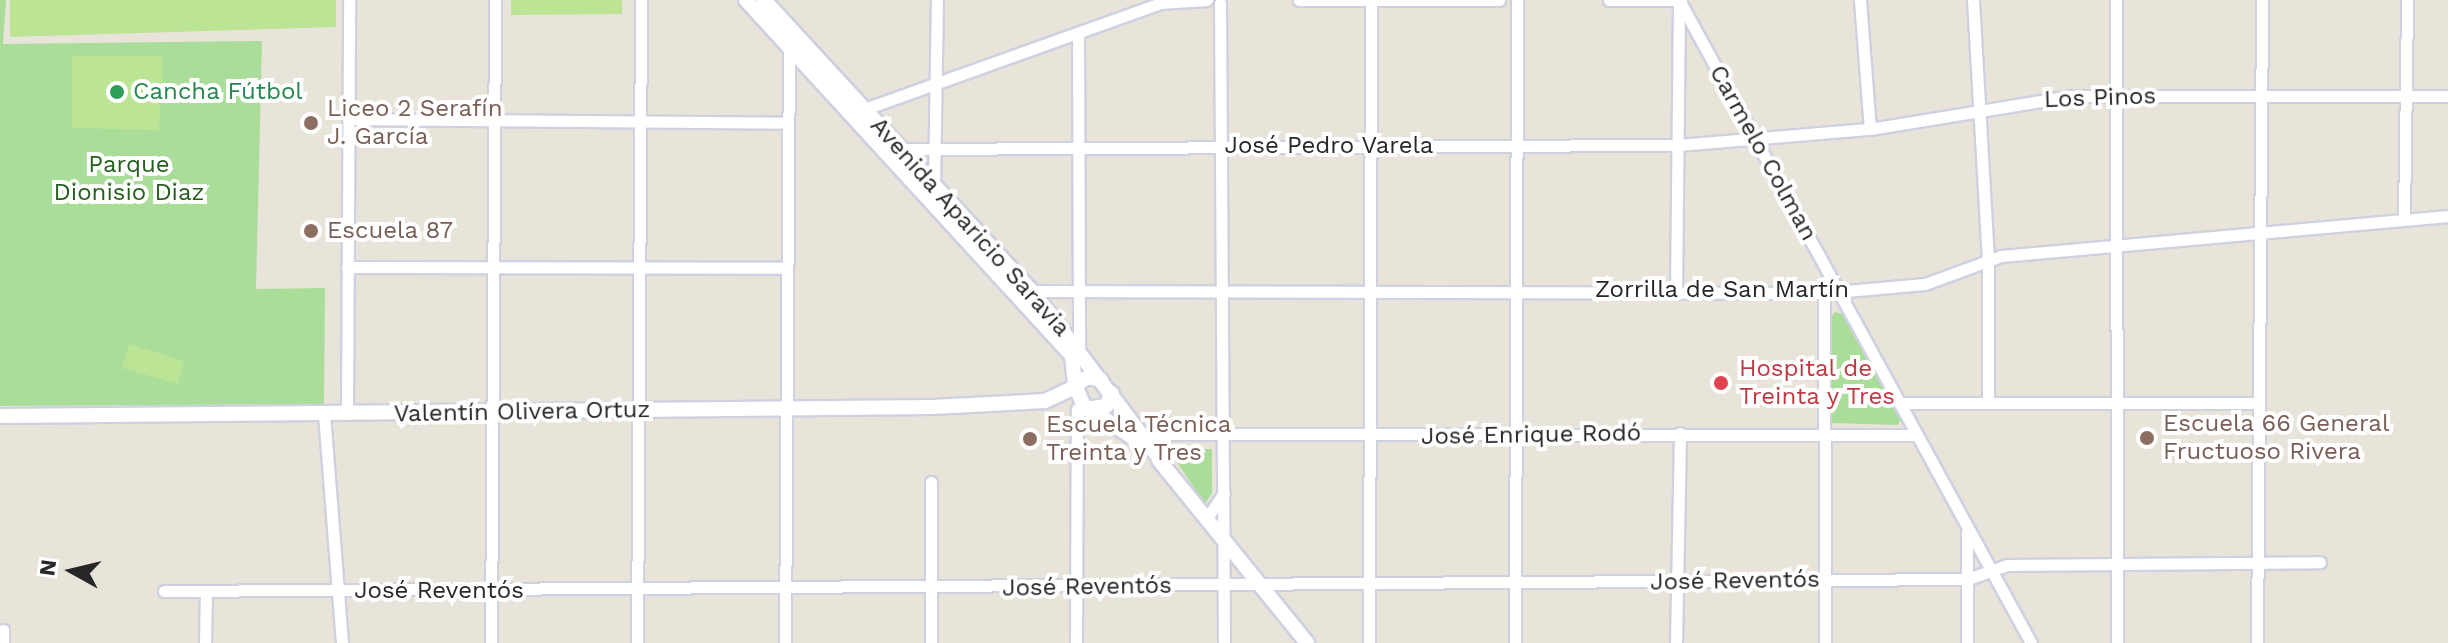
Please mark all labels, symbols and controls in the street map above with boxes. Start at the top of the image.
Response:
street label: Carmelo Colman [1703,60,1823,246]
place label: Cancha Fútbol [133,78,303,106]
street label: Los Pinos [2043,82,2157,114]
marker: Cancha Fútbol [108,83,126,101]
place label: Liceo 2 Serafín J. García [327,95,503,151]
street label: Avenida Aparicio Saravia [864,111,1076,343]
marker: Liceo 2 Serafín J. García [302,114,320,132]
street label: José Pedro Varela [1224,132,1434,160]
park label: Parque Dionisio Diaz [54,151,204,207]
place label: Escuela 87 [327,217,453,245]
marker: Escuela 87 [302,222,320,240]
street label: Zorrilla de San Martín [1595,276,1849,304]
place label: Hospital de Treinta y Tres [1739,355,1897,411]
marker: Hospital de Treinta y Tres [1710,372,1732,394]
street label: Valentín Olivera Ortuz [393,395,651,429]
place label: Escuela 66 General Fructuoso Rivera [2163,410,2390,466]
place label: Escuela Técnica Treinta y Tres [1046,411,1233,467]
street label: José Enrique Rodó [1421,419,1641,451]
marker: Escuela 66 General Fructuoso Rivera [2138,429,2156,447]
marker: Escuela Técnica Treinta y Tres [1021,430,1039,448]
north arrow [32,531,112,611]
text: N [34,558,61,577]
street label: José Reventós [1650,565,1820,597]
street label: José Reventós [1002,571,1172,603]
street label: José Reventós [354,577,524,605]

